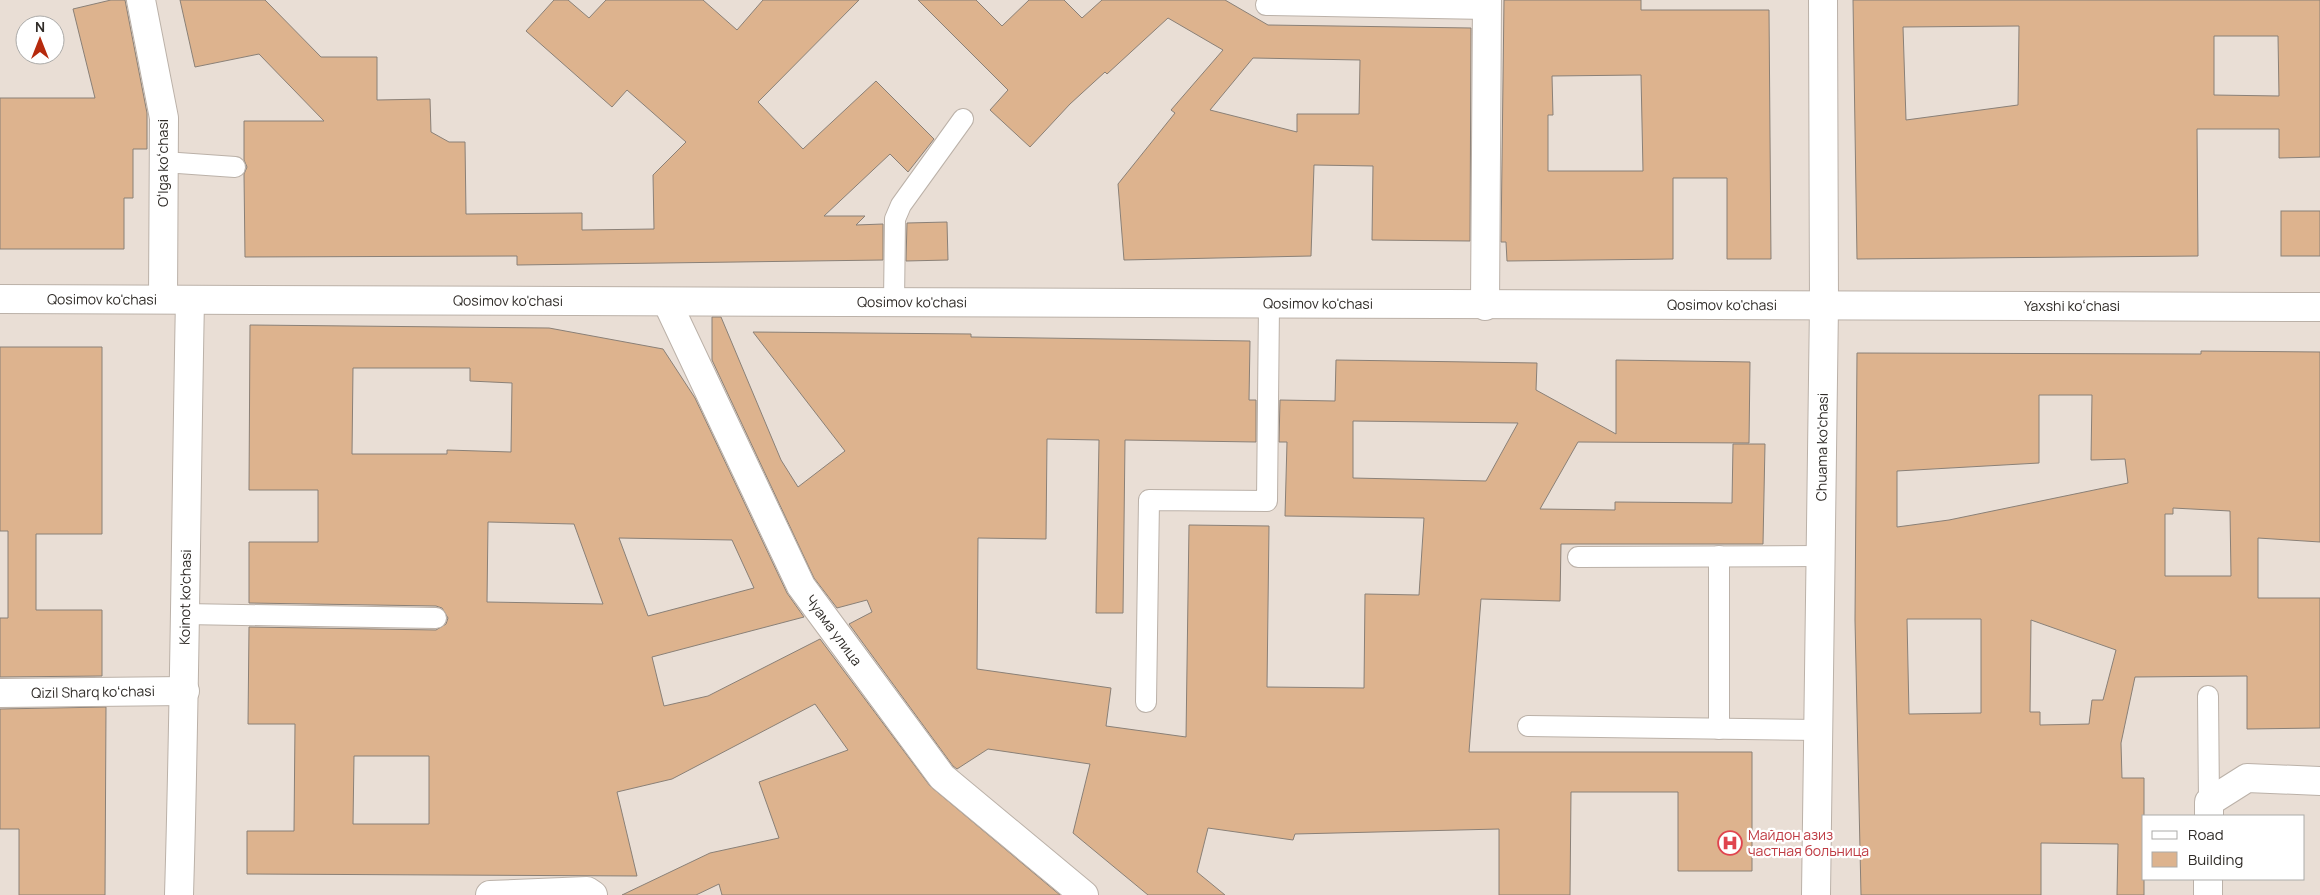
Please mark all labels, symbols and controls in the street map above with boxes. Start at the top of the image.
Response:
north arrow [15,15,65,65]
text: N [35,17,45,36]
street label: Oʻlga koʻchasi [153,119,172,207]
street label: Qosimov ko'chasi [47,289,157,309]
street label: Qosimov ko'chasi [453,291,563,310]
street label: Qosimov ko'chasi [857,292,967,311]
street label: Qosimov ko'chasi [1263,293,1373,313]
street label: Qosimov ko'chasi [1667,295,1777,314]
street label: Yaxshi koʻchasi [2024,296,2120,315]
street label: Chuama ko'chasi [1811,393,1832,501]
street label: Koinot ko'chasi [175,549,195,645]
street label: Чуама улица [802,591,867,669]
street label: Qizil Sharq koʻchasi [31,681,155,702]
legend [2142,815,2305,880]
text: Road [2188,824,2224,845]
place label: Майдон азиз частная больница [1748,825,1869,860]
hospital icon: Майдон азиз частная больница [1717,830,1743,856]
text: Building [2188,849,2243,870]

